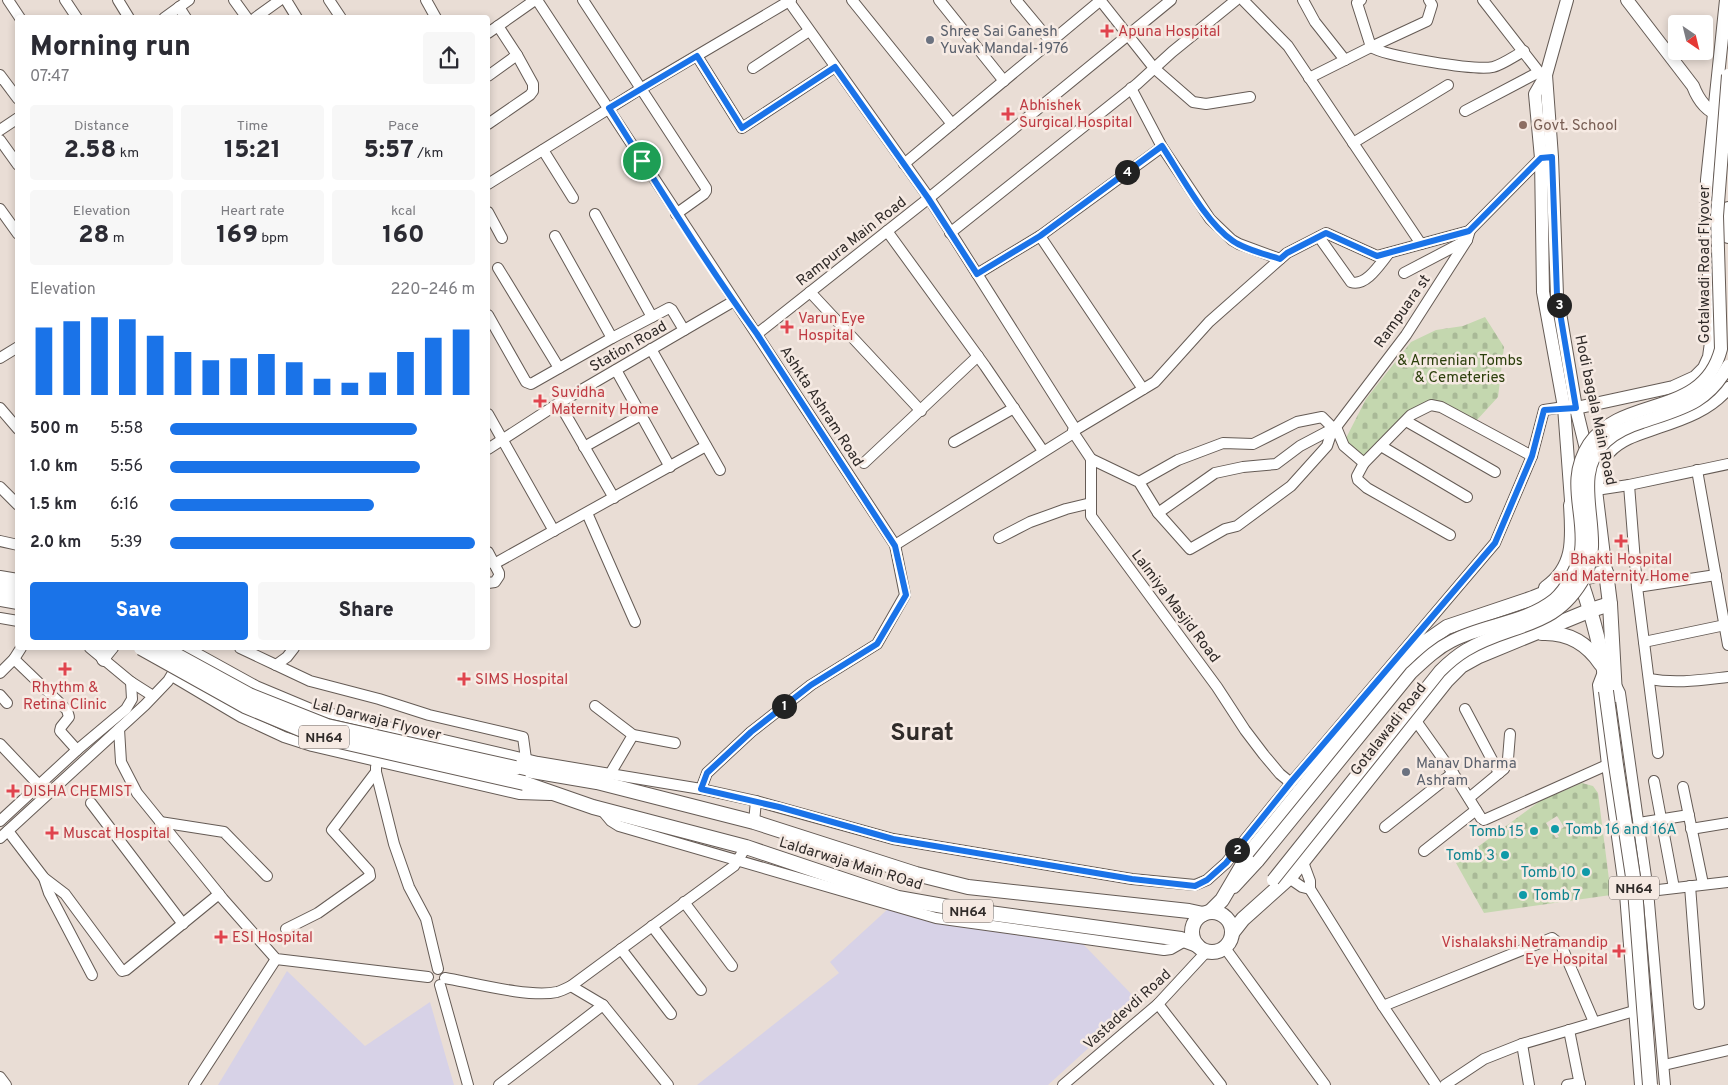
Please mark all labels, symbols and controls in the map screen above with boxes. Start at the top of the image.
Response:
north arrow [1668,15,1712,60]
map controls [1668,15,1713,60]
place label: Shree Sai Ganesh Yuvak Mandal-1976 [940,23,1069,59]
place label: Apuna Hospital [1118,23,1221,42]
marker: Apuna Hospital [1100,24,1114,38]
text: Morning run [30,30,191,66]
button: share [423,32,475,84]
marker: Shree Sai Ganesh Yuvak Mandal-1976 [924,34,936,46]
text: 07:47 [30,67,69,87]
place label: Abhishek Surgical Hospital [1019,97,1132,133]
marker: Abhishek Surgical Hospital [1001,107,1015,121]
place label: Govt. School [1533,117,1618,136]
text: Distance [74,118,129,135]
text: Time [237,118,268,135]
text: Pace [388,118,419,135]
marker: Govt. School [1517,119,1529,131]
text: 2.58 [64,135,116,167]
text: 15:21 [224,135,281,167]
text: 5:57 [364,135,414,167]
pin [621,140,663,182]
text: km [116,145,139,162]
text: /km [414,145,443,162]
icon: arrive [628,147,656,175]
pin: 4 [1114,160,1140,184]
text: 4 [1123,164,1132,181]
street label: Gotalwadi Road Flyover [1696,184,1715,343]
street label: Rampura Main Road [793,193,911,291]
text: Elevation [73,203,130,220]
text: Heart rate [220,203,285,220]
text: kcal [391,203,416,220]
text: 28 [78,220,110,252]
text: 169 [216,220,258,252]
text: 160 [382,220,425,252]
text: m [110,230,125,247]
text: bpm [258,230,289,247]
street label: Rampuara st [1371,271,1436,352]
text: Elevation [30,280,96,300]
text: 220–246 m [391,280,475,300]
pin: 3 [1546,292,1572,318]
text: 3 [1555,297,1564,314]
place label: Varun Eye Hospital [798,310,865,346]
street label: Station Road [587,318,671,377]
marker: Varun Eye Hospital [780,320,794,334]
street label: Hodi bagala Main Road [1569,333,1620,487]
street label: Ashkta Ashram Road [775,343,867,471]
park label: & Armenian Tombs & Cemeteries [1397,352,1523,388]
place label: Suvidha Maternity Home [551,384,659,420]
marker: Suvidha Maternity Home [533,394,547,408]
text: 500 m [30,419,79,439]
text: 5:58 [110,419,143,439]
text: 1.0 km [30,457,78,477]
text: 5:56 [110,457,143,477]
text: 1.5 km [30,495,77,515]
text: 6:16 [110,495,139,515]
text: 2.0 km [30,533,81,553]
text: 5:39 [110,533,142,553]
marker: Bhakti Hospital and Maternity Home [1614,534,1628,548]
street label: Lalmiya Masjid Road [1126,547,1223,667]
place label: Bhakti Hospital and Maternity Home [1553,551,1689,587]
button: Save [30,582,248,640]
button: Share [258,582,475,640]
marker: Rhythm & Retina Clinic [58,662,72,676]
place label: SIMS Hospital [475,671,568,690]
marker: SIMS Hospital [457,672,471,686]
place label: Rhythm & Retina Clinic [23,679,107,715]
street label: Gotalawadi Road [1347,680,1431,780]
pin: 1 [772,694,796,718]
street label: Lal Darwaja Flyover [310,695,443,746]
text: 1 [782,698,787,715]
district label: Surat [890,718,954,750]
road number: NH64 [299,726,349,749]
place label: Manav Dharma Ashram [1416,755,1517,791]
marker: Manav Dharma Ashram [1400,766,1412,778]
place label: DISHA CHEMIST [23,783,132,802]
marker: DISHA CHEMIST [7,785,19,797]
place label: Tomb 16 and 16A [1565,821,1677,840]
place label: Tomb 15 [1469,823,1524,842]
marker: Tomb 16 and 16A [1549,823,1561,835]
place label: Muscat Hospital [63,825,170,844]
marker: Tomb 15 [1528,825,1540,837]
marker: Muscat Hospital [45,826,59,840]
street label: Laldarwaja Main ROad [776,834,925,895]
pin: 2 [1224,838,1250,862]
text: 2 [1233,842,1242,859]
place label: Tomb 3 [1446,847,1495,866]
marker: Tomb 3 [1499,849,1511,861]
place label: Tomb 10 [1520,864,1576,883]
marker: Tomb 10 [1580,866,1592,878]
road number: NH64 [1609,876,1659,900]
place label: Tomb 7 [1533,887,1581,906]
marker: Tomb 7 [1517,889,1529,901]
road number: NH64 [943,899,993,922]
place label: ESI Hospital [232,929,313,948]
marker: ESI Hospital [214,930,228,944]
place label: Vishalakshi Netramandip Eye Hospital [1441,934,1608,970]
marker: Vishalakshi Netramandip Eye Hospital [1612,944,1626,958]
street label: Vastadevdi Road [1080,966,1176,1054]

